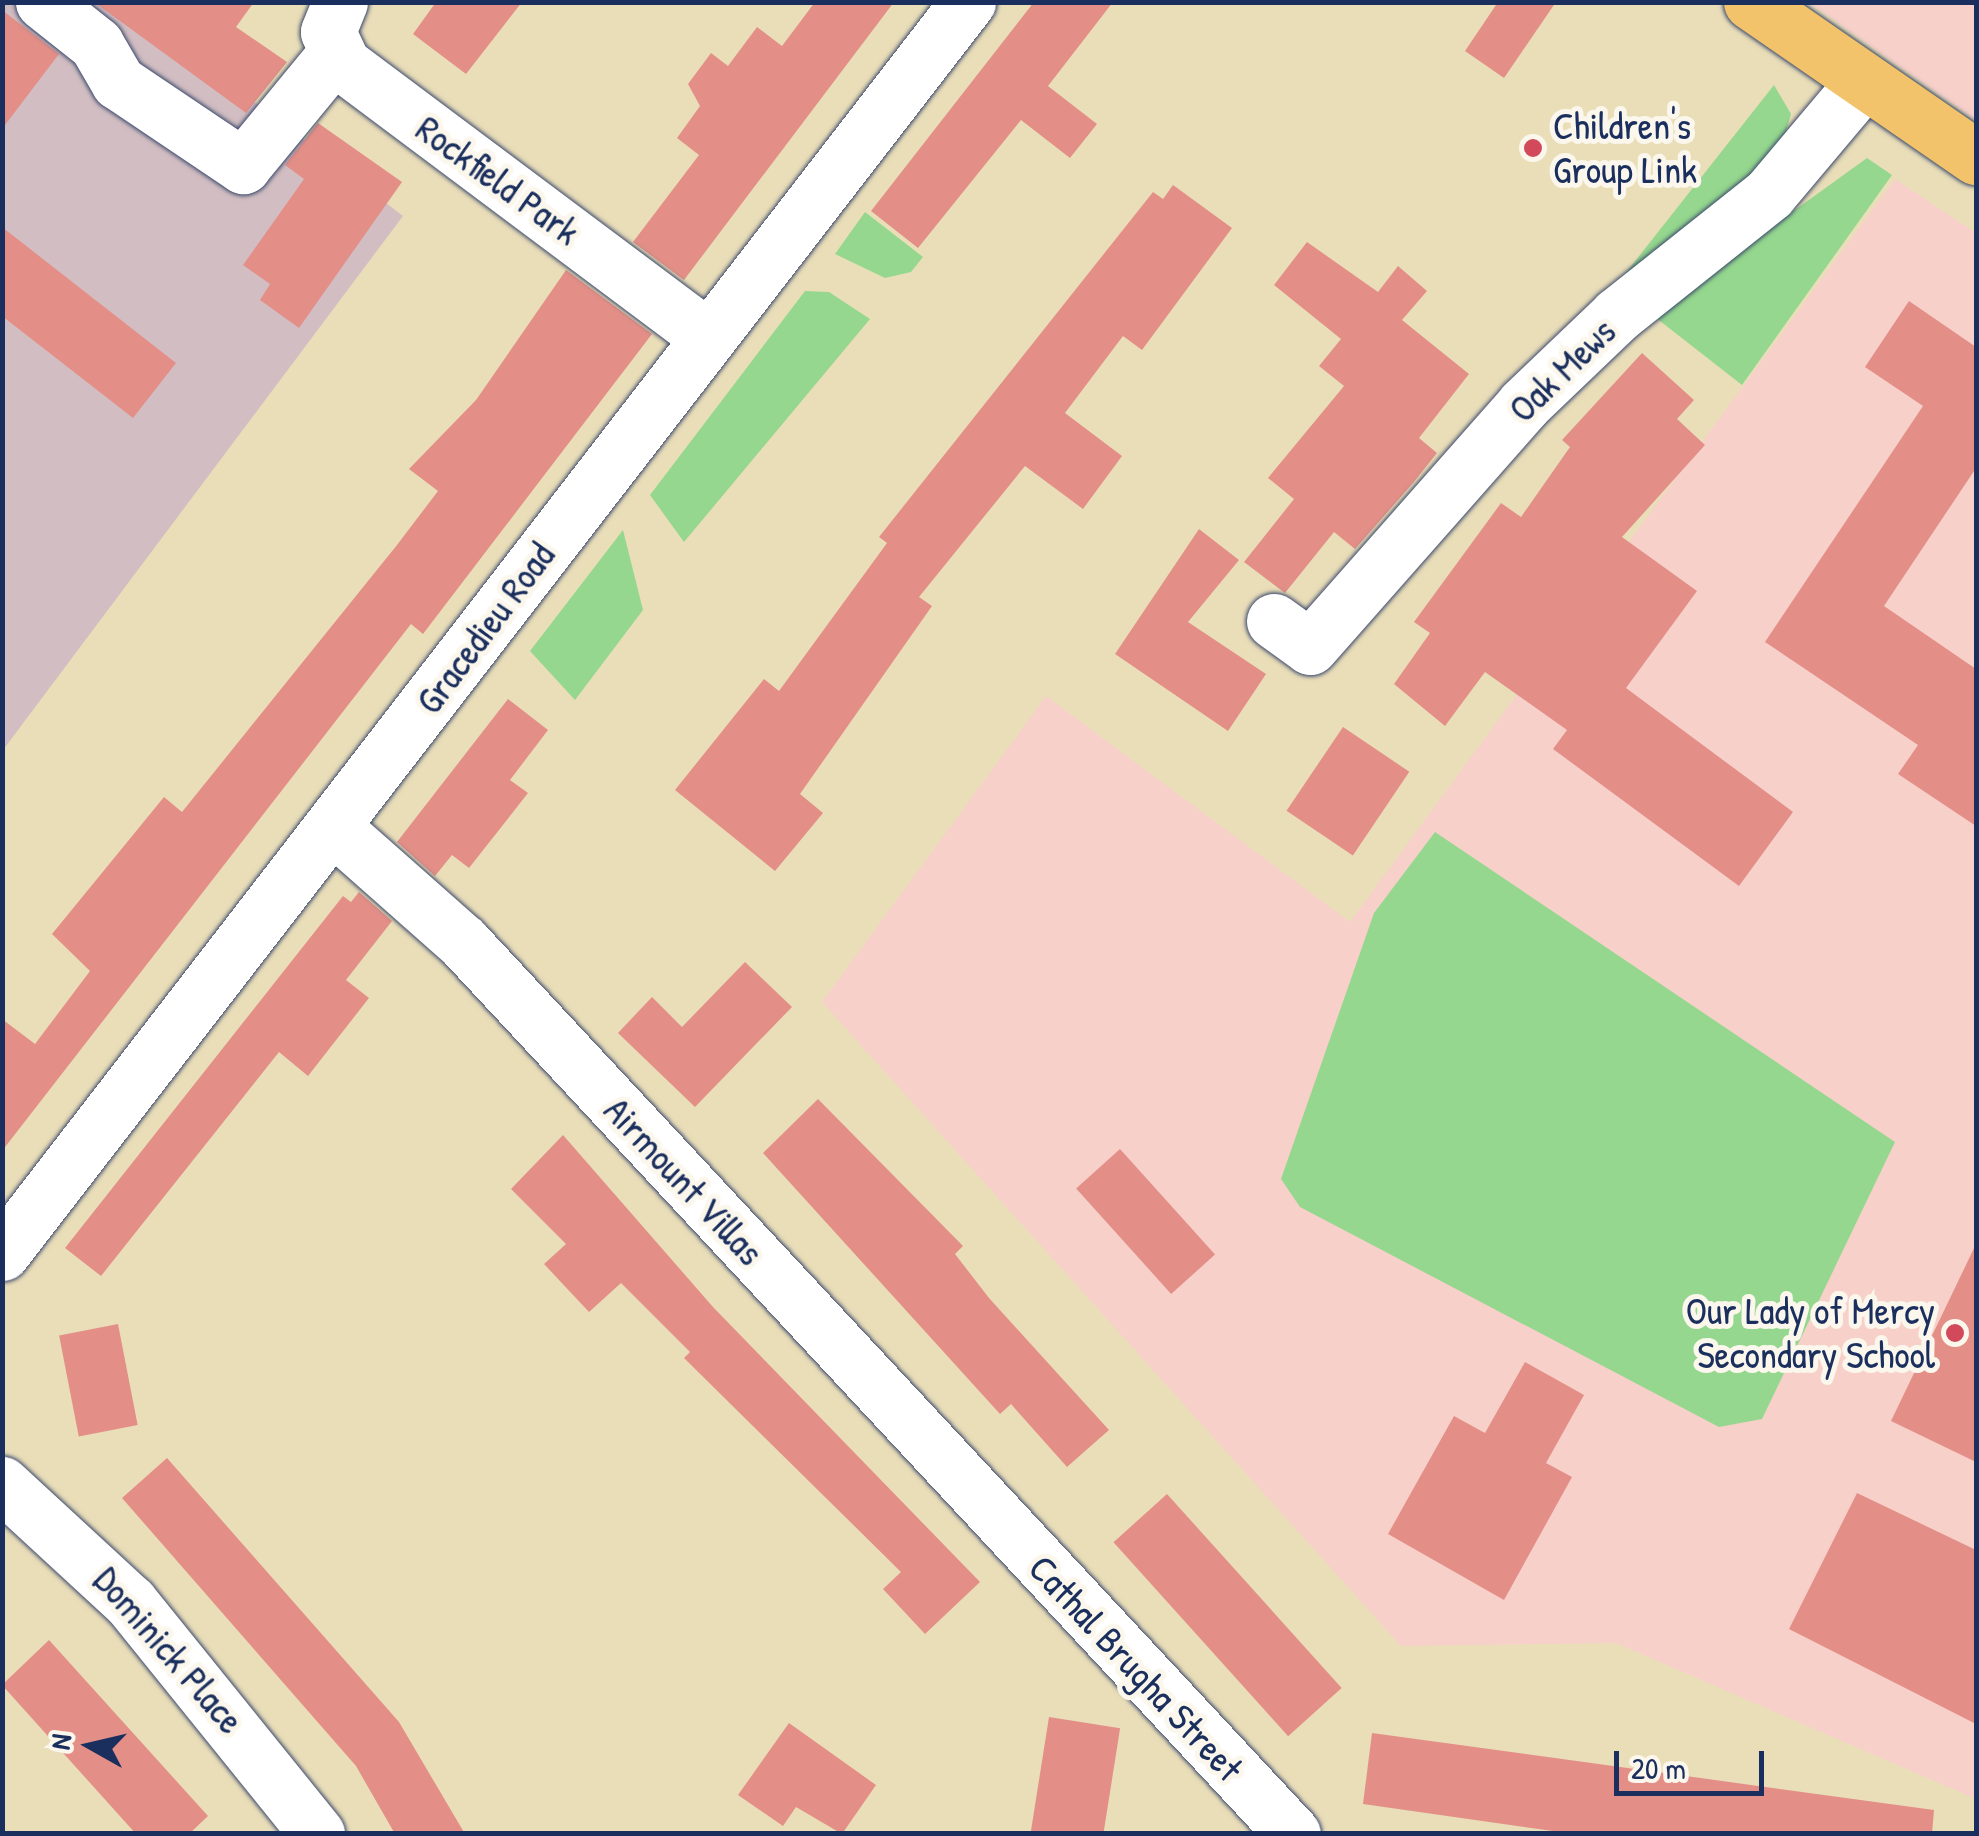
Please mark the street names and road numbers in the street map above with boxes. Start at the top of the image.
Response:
street label: Rockfield Park [407,106,589,254]
street label: Oak Mews [1499,308,1625,432]
street label: Gracedieu Road [406,533,564,723]
street label: Airmount Villas [595,1088,773,1274]
street label: Cathal Brugha Street [1020,1545,1252,1791]
street label: Dominick Place [84,1557,254,1743]

